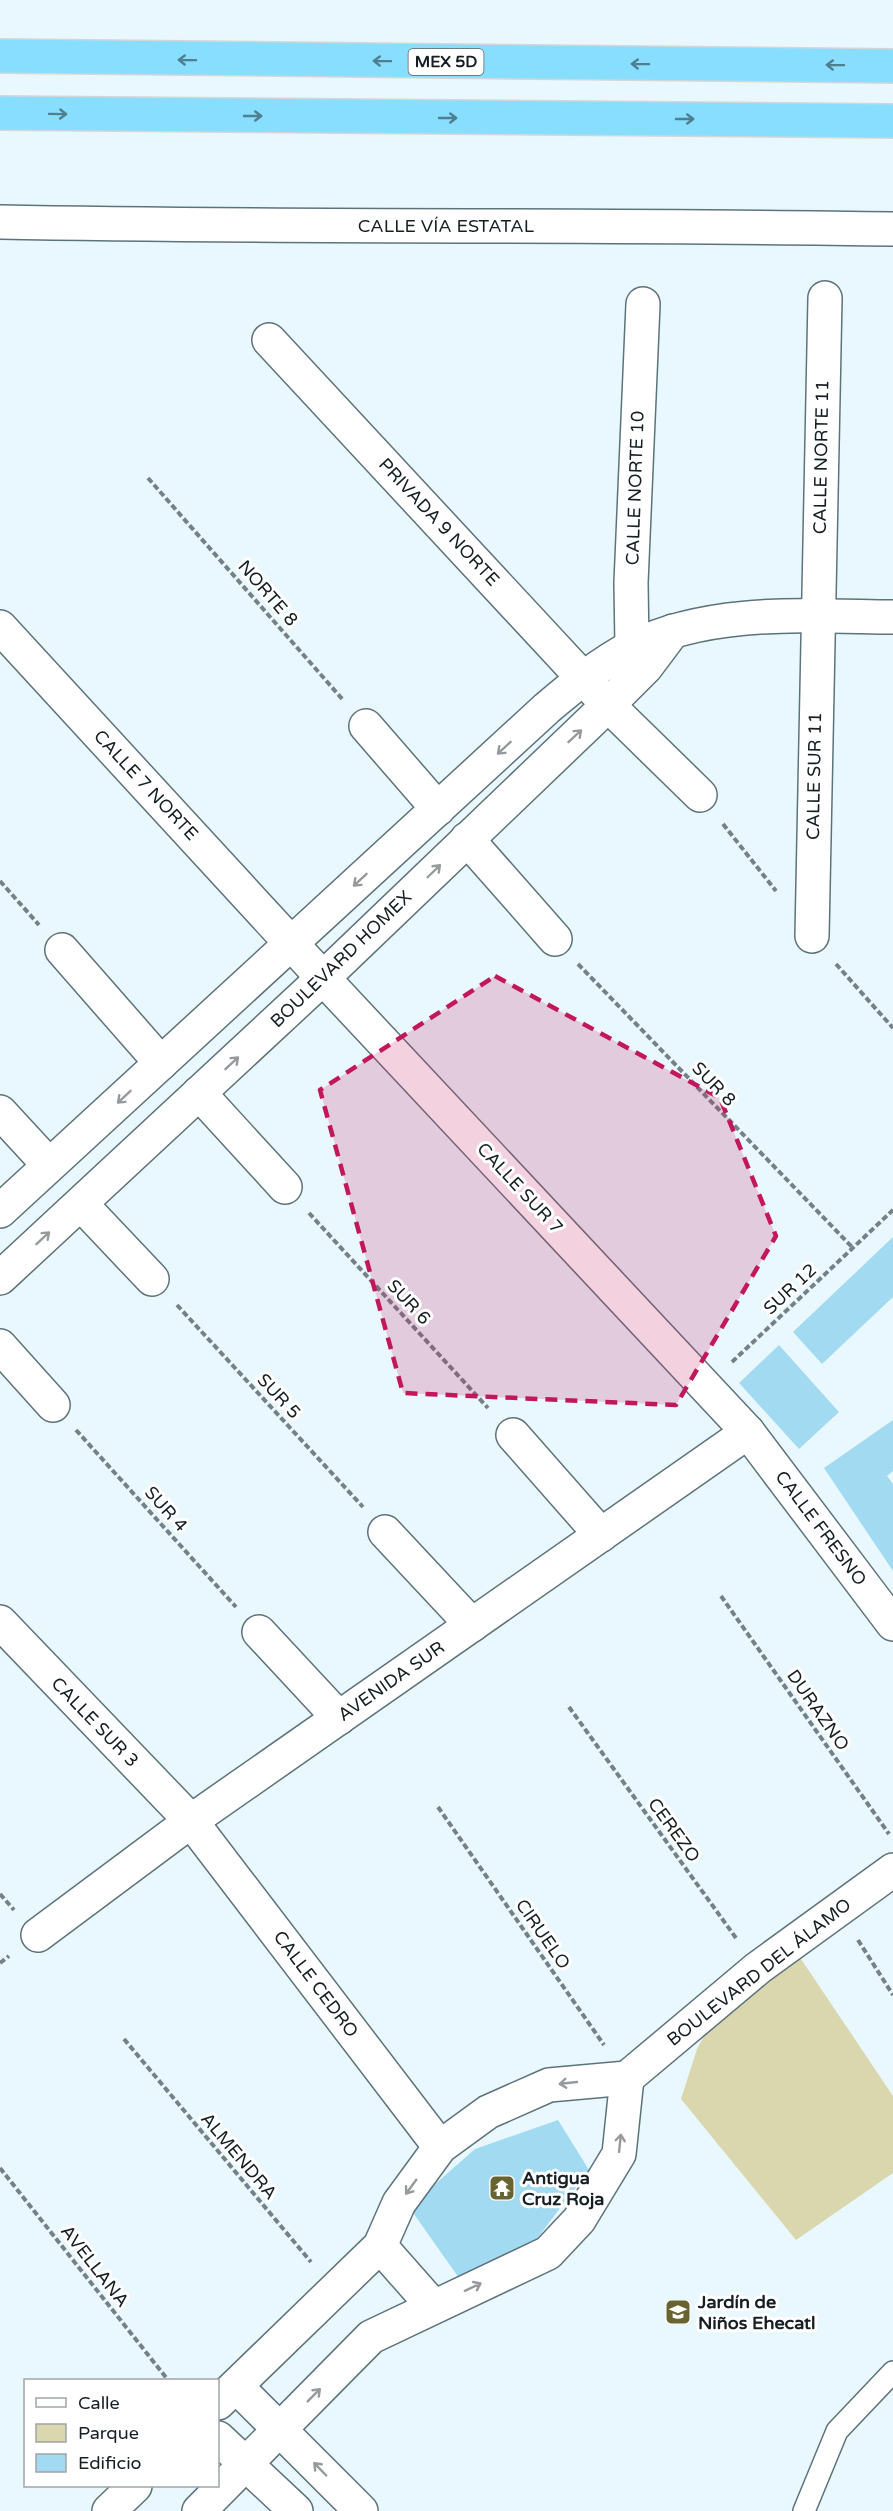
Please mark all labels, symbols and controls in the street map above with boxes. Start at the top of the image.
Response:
road number: MEX 5D [408,49,484,75]
one-way arrow [177,54,197,65]
one-way arrow [372,55,392,67]
one-way arrow [630,58,650,69]
one-way arrow [825,59,845,71]
one-way arrow [48,108,68,119]
one-way arrow [243,110,263,122]
one-way arrow [438,112,458,124]
one-way arrow [675,113,695,125]
street label: CALLE VÍA ESTATAL [358,215,535,237]
street label: CALLE NORTE 11 [809,380,833,534]
street label: CALLE NORTE 10 [621,410,649,566]
street label: PRIVADA 9 NORTE [374,453,504,591]
street label: NORTE 8 [233,555,303,631]
street label: CALLE SUR 11 [802,712,826,840]
street label: CALLE 7 NORTE [89,725,203,845]
one-way arrow [568,729,583,743]
one-way arrow [496,741,511,755]
one-way arrow [427,863,442,878]
one-way arrow [353,873,368,887]
street label: BOULEVARD HOMEX [266,886,416,1032]
one-way arrow [224,1056,239,1070]
street label: SUR 8 [687,1057,741,1111]
one-way arrow [117,1090,132,1104]
street label: CALLE SUR 7 [472,1138,568,1238]
one-way arrow [35,1232,50,1246]
street label: SUR 12 [759,1259,821,1319]
street label: SUR 6 [383,1275,435,1329]
street label: SUR 5 [253,1369,305,1423]
street label: CALLE FRESNO [771,1466,871,1590]
street label: SUR 4 [140,1482,192,1536]
street label: AVENIDA SUR [333,1636,449,1726]
street label: DURAZNO [782,1665,854,1755]
street label: CALLE SUR 3 [47,1673,143,1771]
street label: CEREZO [643,1793,705,1867]
street label: BOULEVARD DEL ÁLAMO [663,1893,855,2051]
street label: CIRUELO [511,1895,575,1973]
street label: CALLE CEDRO [269,1926,363,2042]
one-way arrow [559,2078,579,2089]
street label: ALMENDRA [196,2108,282,2204]
one-way arrow [615,2133,626,2153]
place label: Antigua Cruz Roja [522,2167,604,2210]
temple icon: Antigua Cruz Roja [487,2173,517,2203]
one-way arrow [405,2179,417,2195]
street label: AVELLANA [56,2220,134,2312]
one-way arrow [464,2281,482,2293]
place label: Jardín de Niños Ehecatl [697,2291,815,2334]
school or university icon: Jardín de Niños Ehecatl [663,2297,693,2327]
legend [24,2379,219,2487]
one-way arrow [306,2387,321,2402]
text: Calle [78,2392,120,2414]
text: Parque [78,2422,139,2444]
text: Edificio [78,2452,142,2474]
one-way arrow [313,2462,327,2477]

